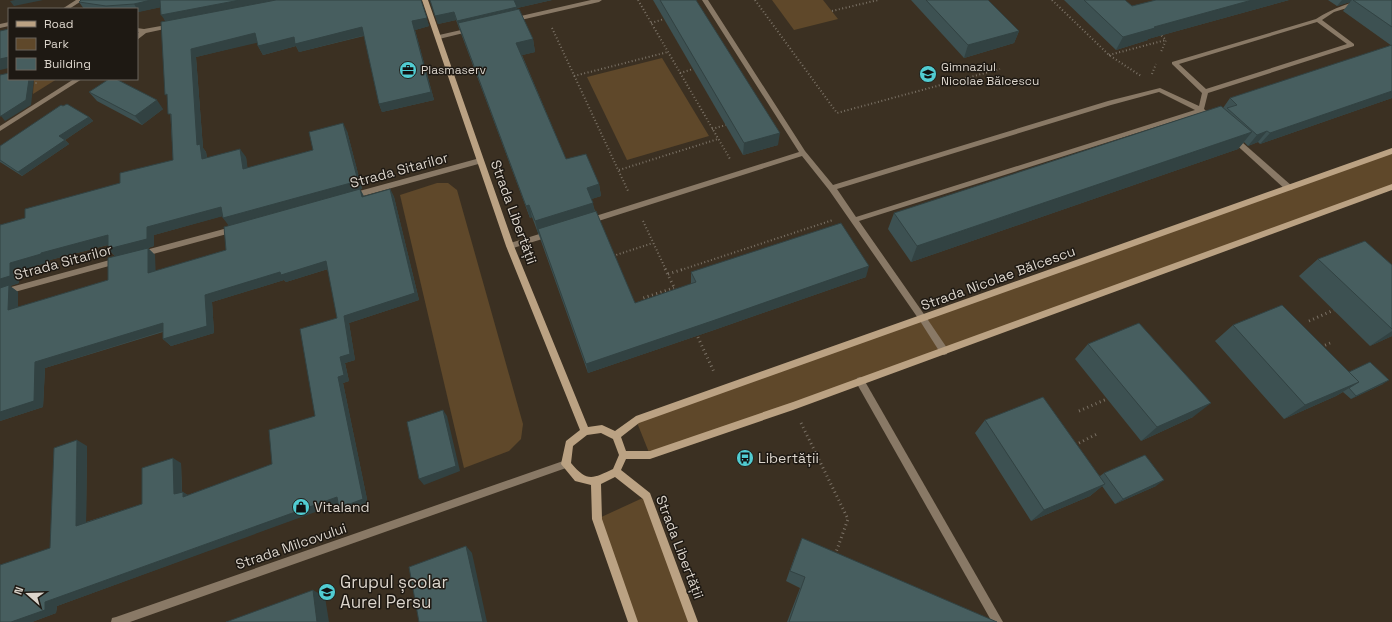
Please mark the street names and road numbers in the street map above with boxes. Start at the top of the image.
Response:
street label: Strada Sitarilor [348,148,450,192]
street label: Strada Libertății [487,157,541,267]
street label: Strada Sitarilor [12,240,114,284]
street label: Strada Nicolae Bălcescu [918,242,1078,314]
street label: Strada Libertății [652,493,708,601]
street label: Strada Milcovului [233,519,349,573]

